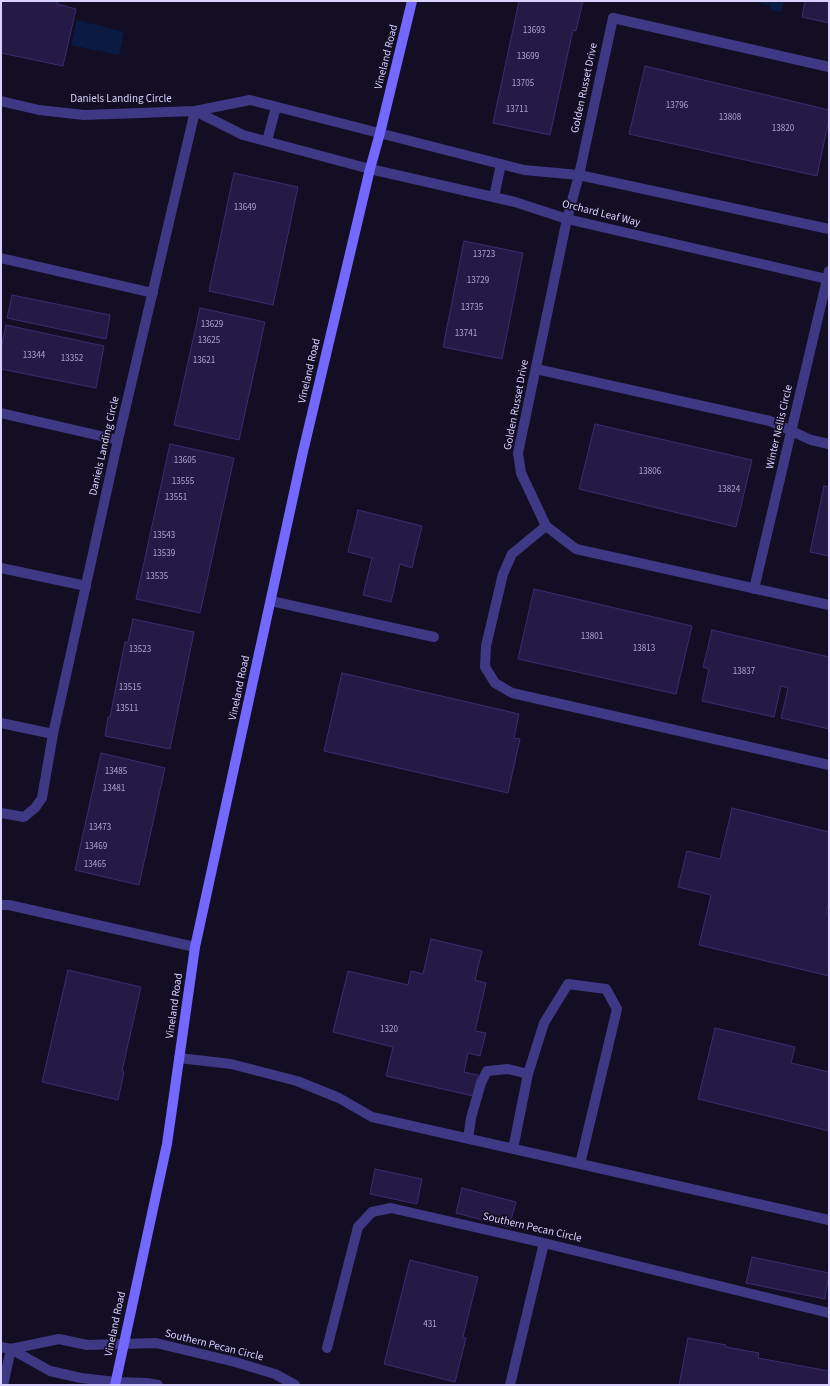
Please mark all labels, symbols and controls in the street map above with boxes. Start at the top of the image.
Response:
street label: Vineland Road [373,23,401,91]
house number: 13693 [523,26,545,36]
street label: Golden Russet Drive [569,42,601,134]
house number: 13699 [517,52,539,62]
house number: 13705 [512,79,534,89]
street label: Daniels Landing Circle [70,93,172,107]
house number: 13796 [666,101,688,111]
house number: 13711 [506,105,528,115]
house number: 13808 [719,113,741,123]
house number: 13820 [772,124,794,134]
street label: Orchard Leaf Way [560,198,642,230]
house number: 13649 [234,203,256,213]
house number: 13723 [473,250,495,260]
house number: 13729 [467,276,489,286]
house number: 13735 [461,303,483,313]
house number: 13629 [201,320,223,330]
house number: 13741 [455,329,477,339]
house number: 13625 [198,336,220,346]
street label: Vineland Road [296,337,324,405]
house number: 13344 [23,351,45,361]
house number: 13352 [61,354,83,364]
house number: 13621 [193,356,215,366]
street label: Golden Russet Drive [502,359,532,451]
street label: Winter Nellis Circle [764,384,796,470]
street label: Daniels Landing Circle [87,395,123,497]
house number: 13605 [174,456,196,466]
house number: 13806 [639,467,661,477]
house number: 13555 [172,477,194,487]
house number: 13824 [718,485,740,495]
house number: 13551 [165,493,187,503]
house number: 13543 [153,531,175,541]
house number: 13539 [153,549,175,559]
house number: 13535 [146,572,168,582]
house number: 13801 [581,632,603,642]
house number: 13813 [633,644,655,654]
house number: 13523 [129,645,151,655]
street label: Vineland Road [227,654,253,722]
house number: 13837 [733,667,755,677]
house number: 13515 [119,683,141,693]
house number: 13511 [116,704,138,714]
house number: 13485 [105,767,127,777]
house number: 13481 [103,784,125,794]
house number: 13473 [89,823,111,833]
house number: 13469 [85,842,107,852]
house number: 13465 [84,860,106,870]
street label: Vineland Road [164,972,186,1040]
house number: 1320 [380,1025,398,1035]
street label: Southern Pecan Circle [481,1210,583,1246]
street label: Vineland Road [103,1290,129,1358]
house number: 431 [423,1320,437,1330]
street label: Southern Pecan Circle [163,1327,265,1365]

